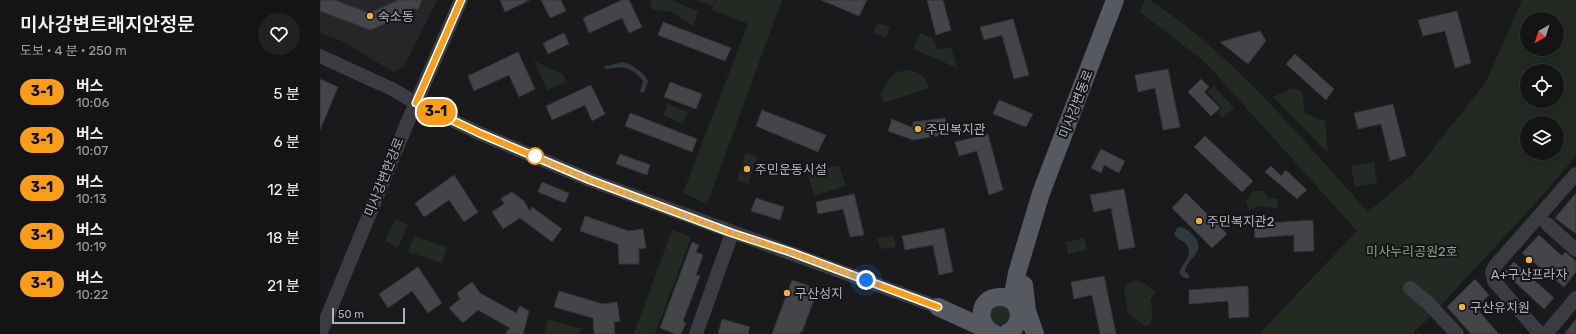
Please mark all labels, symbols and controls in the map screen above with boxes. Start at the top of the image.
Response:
place label: 숙소동 [378,9,414,24]
marker: 숙소동 [365,11,375,21]
north arrow [1520,12,1564,56]
map controls [1520,12,1564,160]
text: 미사강변트래지안정문 [20,13,195,36]
button: heart [258,13,300,55]
text: 도보 · 4 분 · 250 m [20,43,127,58]
button: locate [1520,64,1564,108]
street label: 미사강변동로 [1056,68,1096,140]
text: 버스 [76,77,104,95]
text: 3-1 [31,83,53,100]
text: 5 분 [274,85,300,103]
text: 10:06 [76,95,109,110]
line badge: 3-1 [413,99,459,125]
text: 3-1 [425,103,447,120]
button: layers [1520,116,1564,160]
place label: 주민복지관 [926,122,986,137]
marker: 주민복지관 [913,124,923,134]
text: 버스 [76,125,104,143]
text: 3-1 [31,131,53,148]
text: 6 분 [273,133,300,151]
street label: 미사강변한강로 [361,135,407,219]
text: 10:07 [76,143,108,158]
unlabelled marker [526,147,544,165]
place label: 주민운동시설 [755,162,827,177]
marker: 주민운동시설 [742,164,752,174]
text: 버스 [76,173,104,191]
text: 3-1 [31,179,53,196]
text: 12 분 [267,181,300,199]
text: 10:13 [76,191,107,206]
place label: 주민복지관2 [1207,214,1274,229]
marker: 주민복지관2 [1194,216,1204,226]
text: 버스 [76,221,104,239]
text: 3-1 [31,227,53,244]
text: 18 분 [267,229,300,247]
text: 10:19 [76,239,106,254]
park label: 미사누리공원2호 [1366,244,1458,259]
marker: A+구산프라자 [1524,255,1534,265]
place label: A+구산프라자 [1491,267,1567,282]
text: 버스 [76,269,104,287]
your location [856,270,876,290]
text: 3-1 [31,275,53,292]
text: 21 분 [267,277,300,295]
place label: 구산성지 [795,286,843,301]
text: 10:22 [76,287,108,302]
marker: 구산성지 [782,288,792,298]
place label: 구산유치원 [1470,300,1530,315]
marker: 구산유치원 [1457,302,1467,312]
scale bar [332,306,405,325]
text: 50 m [338,308,364,321]

